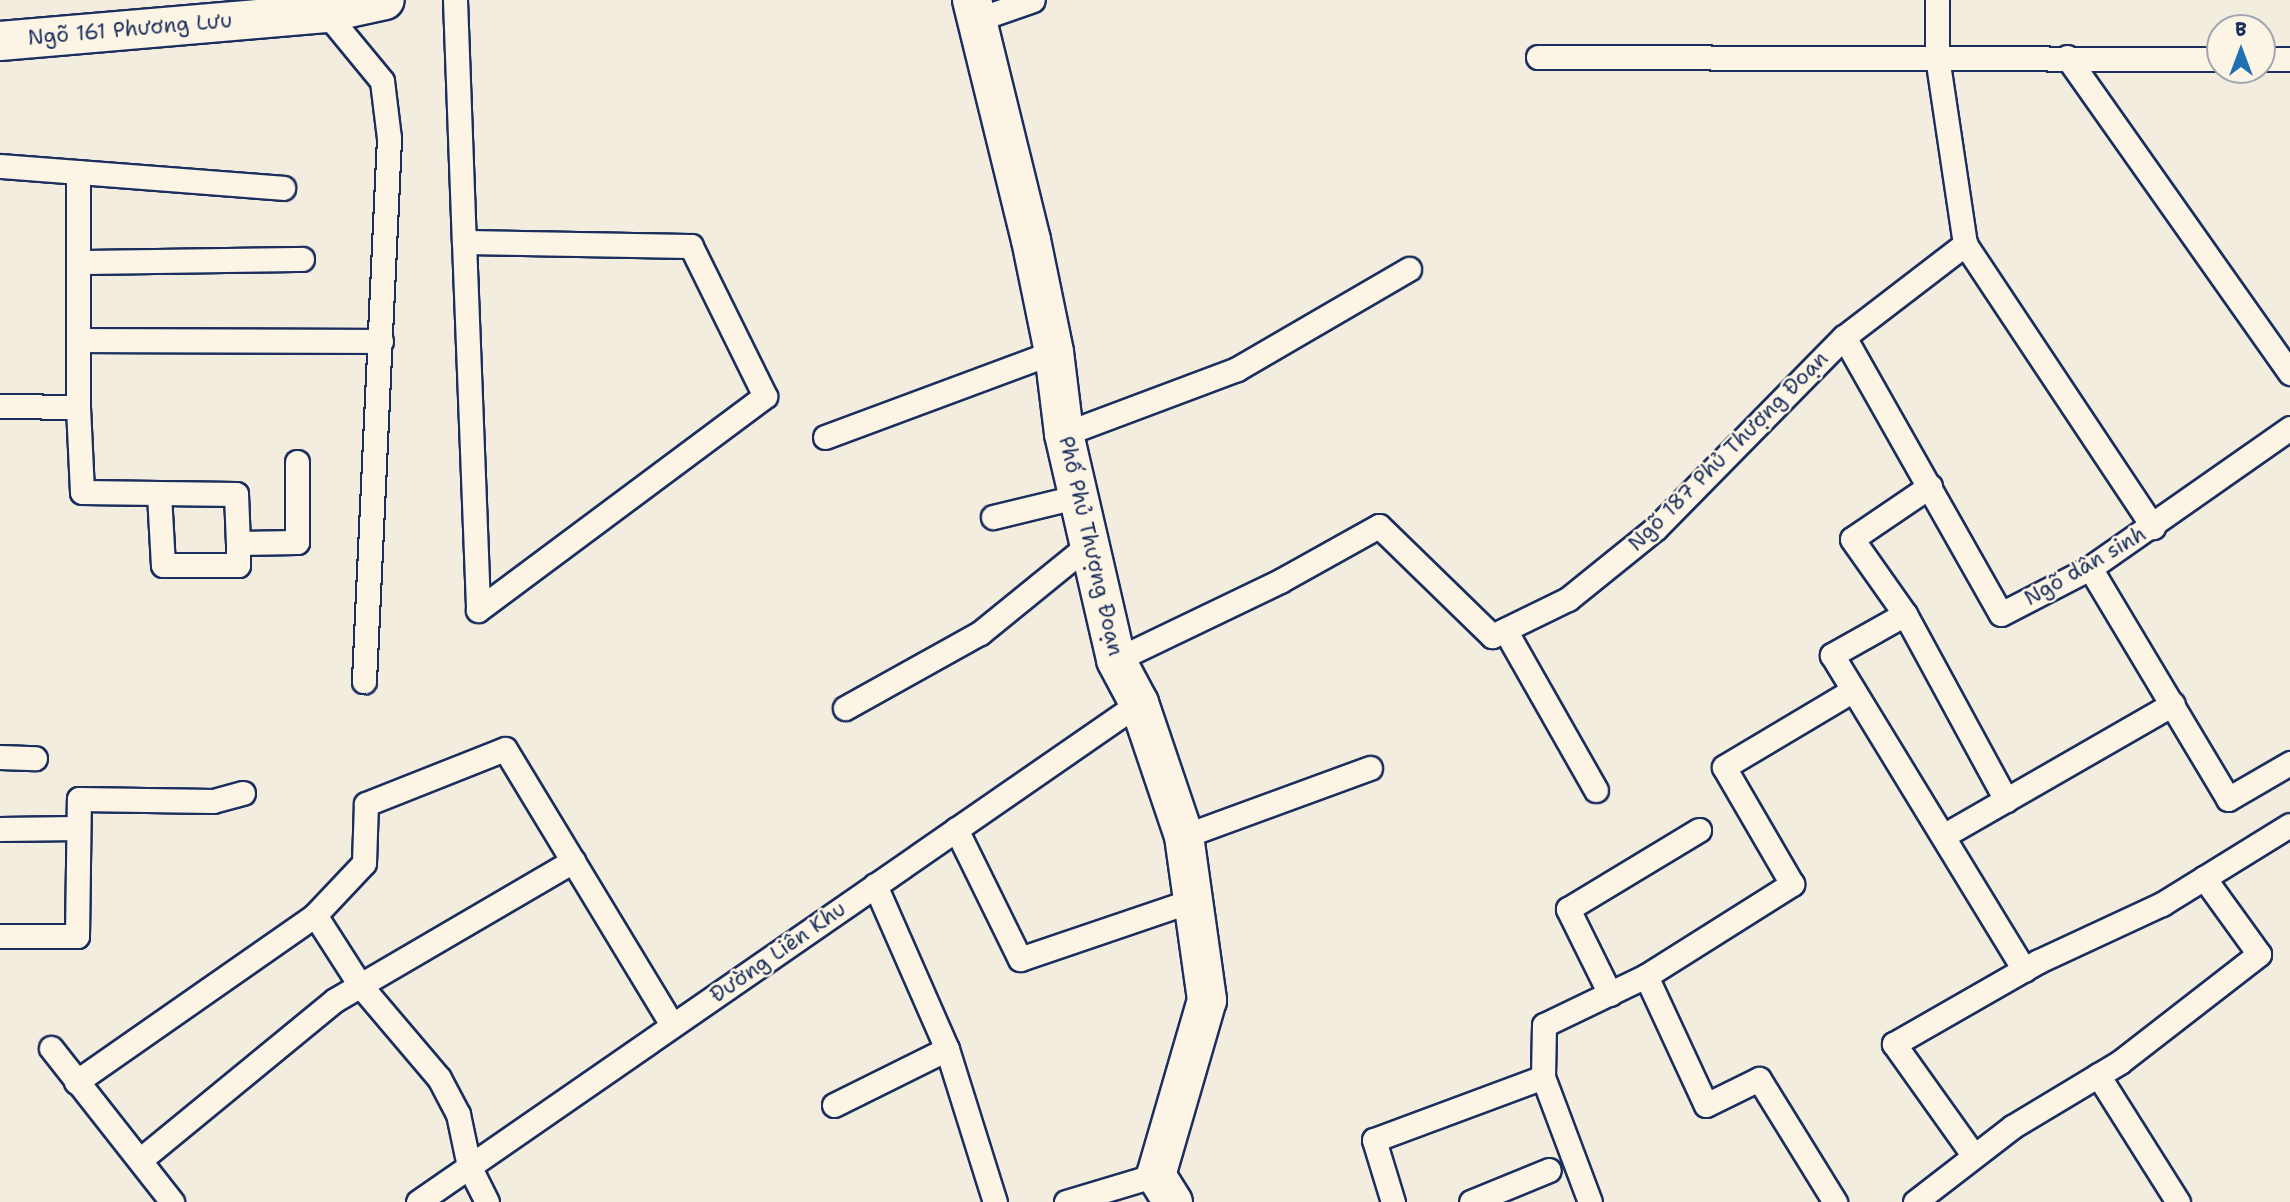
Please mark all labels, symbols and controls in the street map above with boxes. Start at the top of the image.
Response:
street label: Ngõ 161 Phương Lưu [27,8,233,50]
north arrow [2206,14,2276,84]
text: B [2235,17,2247,42]
street label: Ngõ 187 Phủ Thượng Đoạn [1623,346,1833,556]
street label: Phố Phủ Thượng Đoạn [1053,434,1129,658]
street label: Ngõ dân sinh [2020,521,2150,611]
street label: Đường Liên Khu [705,896,851,1008]

